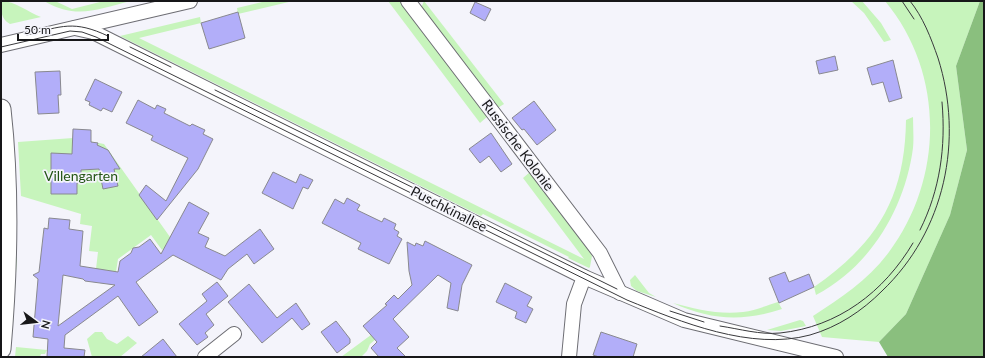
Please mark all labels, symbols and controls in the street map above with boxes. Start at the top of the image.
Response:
scale bar [18,16,108,42]
text: 50 m [24,22,51,37]
street label: Russische Kolonie [479,96,558,194]
park label: Villengarten [44,167,118,184]
street label: Puschkinallee [408,182,490,235]
north arrow [16,302,56,342]
text: N [39,319,54,330]

